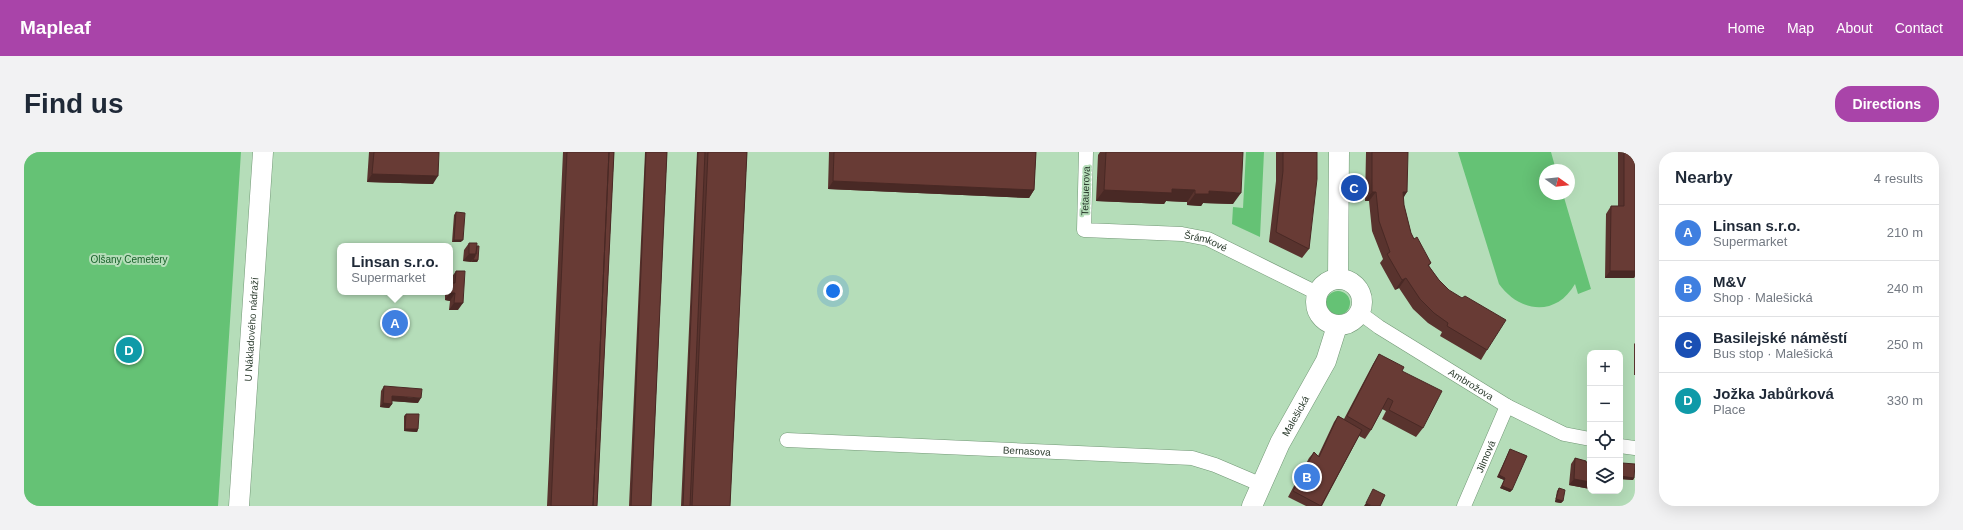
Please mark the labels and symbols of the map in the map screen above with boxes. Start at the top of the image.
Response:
north arrow [1539,164,1575,200]
street label: Tetauerova [1079,166,1092,216]
pin: C [1341,173,1367,203]
street label: Šrámkové [1183,229,1229,254]
park label: Olšany Cemetery [90,254,168,265]
street label: U Nákladového nádraží [242,277,261,382]
your location [823,281,843,301]
pin: A [382,308,408,338]
pin: D [116,335,142,365]
street label: Ambrožova [1447,366,1496,403]
street label: Malešická [1280,394,1312,438]
street label: Jilmová [1474,438,1498,474]
street label: Bernasova [1003,445,1051,458]
pin: B [1294,462,1320,492]

